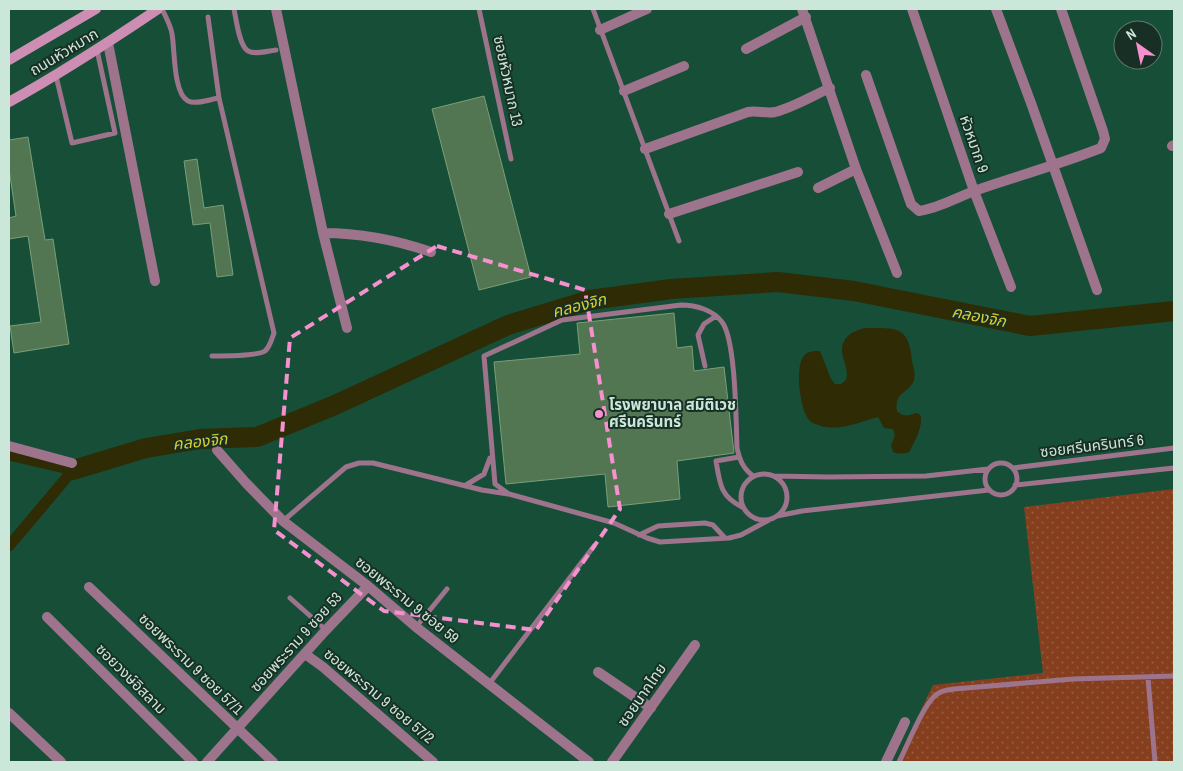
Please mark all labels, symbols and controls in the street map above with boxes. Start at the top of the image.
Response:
north arrow [1113,20,1163,70]
street label: ถนนหัวหมาก [25,23,102,80]
text: N [1123,24,1139,44]
street label: ซอยหัวหมาก 13 [489,34,528,128]
street label: หัวหมาก 9 [955,112,994,176]
water label: คลองจิก [550,287,610,322]
water label: คลองจิก [950,300,1009,332]
place label: โรงพยาบาล สมิติเวช ศรีนครินทร์ [609,394,736,432]
marker: โรงพยาบาล สมิติเวช ศรีนครินทร์ [593,408,605,420]
water label: คลองจิก [172,427,230,455]
street label: ซอยศรีนครินทร์ 6 [1039,429,1145,462]
street label: ซอยพระราม 9 ซอย 59 [351,551,464,648]
street label: ซอยพระราม 9 ซอย 53 [245,587,346,696]
street label: ซอยพระราม 9 ซอย 57/1 [134,608,248,719]
street label: ซอยวงษ์อิสลาม [91,639,171,719]
street label: ซอยพระราม 9 ซอย 57/2 [320,643,439,748]
street label: ซอยนากไทย [612,659,671,731]

